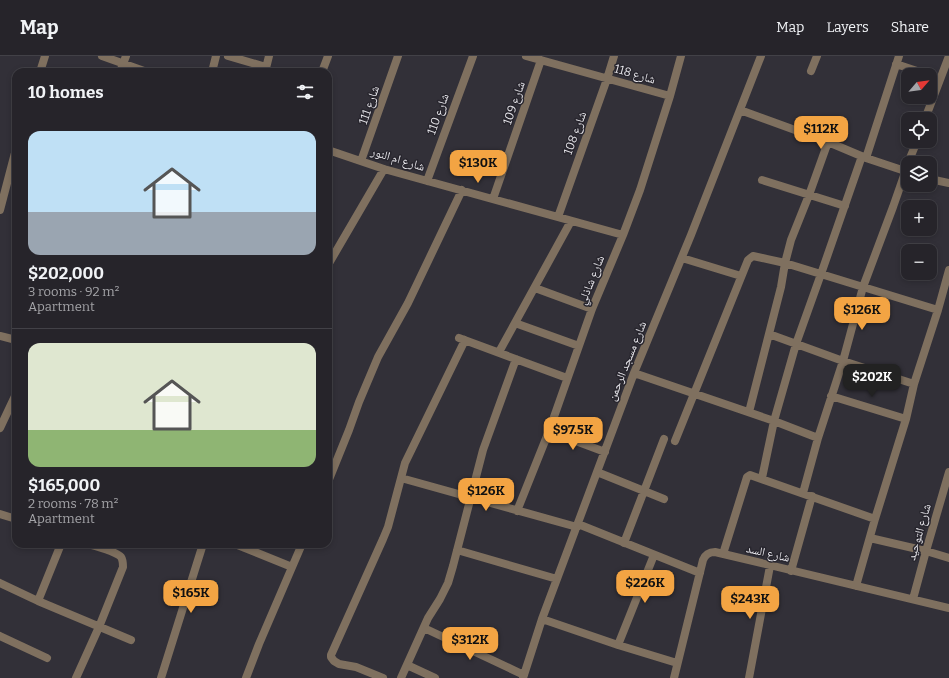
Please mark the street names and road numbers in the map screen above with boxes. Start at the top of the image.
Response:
street label: شارع 118 [613,61,657,88]
street label: شارع 109 [500,79,529,127]
street label: شارع 111 [356,84,383,126]
street label: شارع 110 [424,91,453,137]
street label: شارع 108 [561,109,590,157]
street label: شارع ام النور [368,144,427,175]
street label: شارع شاذلي [575,253,610,308]
street label: شارع مسجد الرحمن [605,319,650,403]
street label: شارع التوحيد [904,502,935,562]
street label: شارع السد [745,541,791,566]

